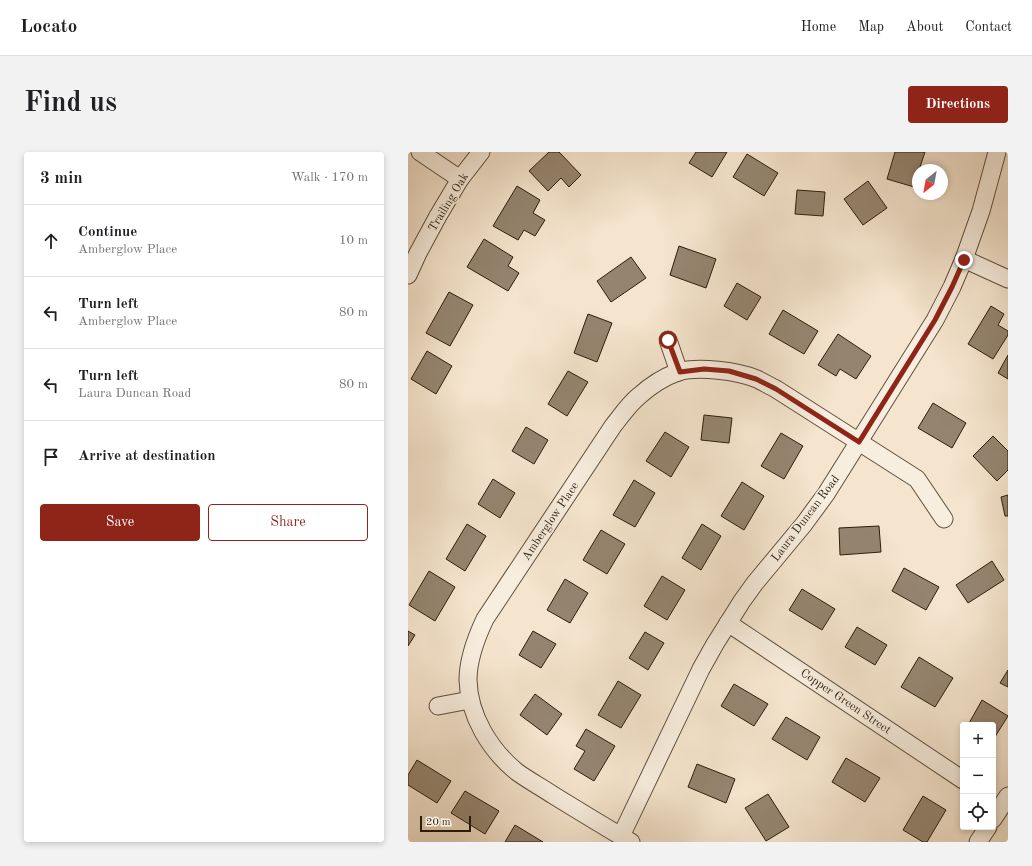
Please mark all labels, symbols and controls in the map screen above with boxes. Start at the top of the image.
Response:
text: Locato [20,18,77,37]
text: Home [801,20,836,34]
text: Map [858,20,884,34]
text: About [906,20,943,34]
text: Contact [965,20,1012,34]
button: Directions [908,86,1008,123]
text: Find us [24,90,117,118]
north arrow [912,164,948,200]
text: 3 min [40,170,83,187]
text: Walk · 170 m [291,171,368,184]
street label: Trailing Oak [427,171,471,234]
text: Continue [78,225,137,240]
icon: ahead [40,230,62,252]
text: 10 m [339,234,368,247]
text: Amberglow Place [78,243,177,256]
route end [955,251,973,269]
text: Turn left [78,297,138,312]
icon: left [40,302,62,324]
text: 80 m [339,306,368,319]
text: Amberglow Place [78,315,177,328]
route start [659,331,677,349]
text: Turn left [78,369,138,384]
icon: left [40,374,62,396]
text: 80 m [339,378,368,391]
text: Laura Duncan Road [78,387,191,400]
icon: arrive [40,446,62,468]
text: Arrive at destination [78,449,216,464]
street label: Laura Duncan Road [770,473,842,564]
street label: Amberglow Place [520,480,582,563]
button: Save [40,504,200,541]
button: Share [208,504,368,541]
street label: Copper Green Street [798,667,893,737]
map controls [960,722,996,830]
button: + [960,722,996,758]
button: − [960,758,996,794]
button: locate [960,794,996,830]
scale bar [420,814,471,833]
text: 20 m [426,817,451,828]

